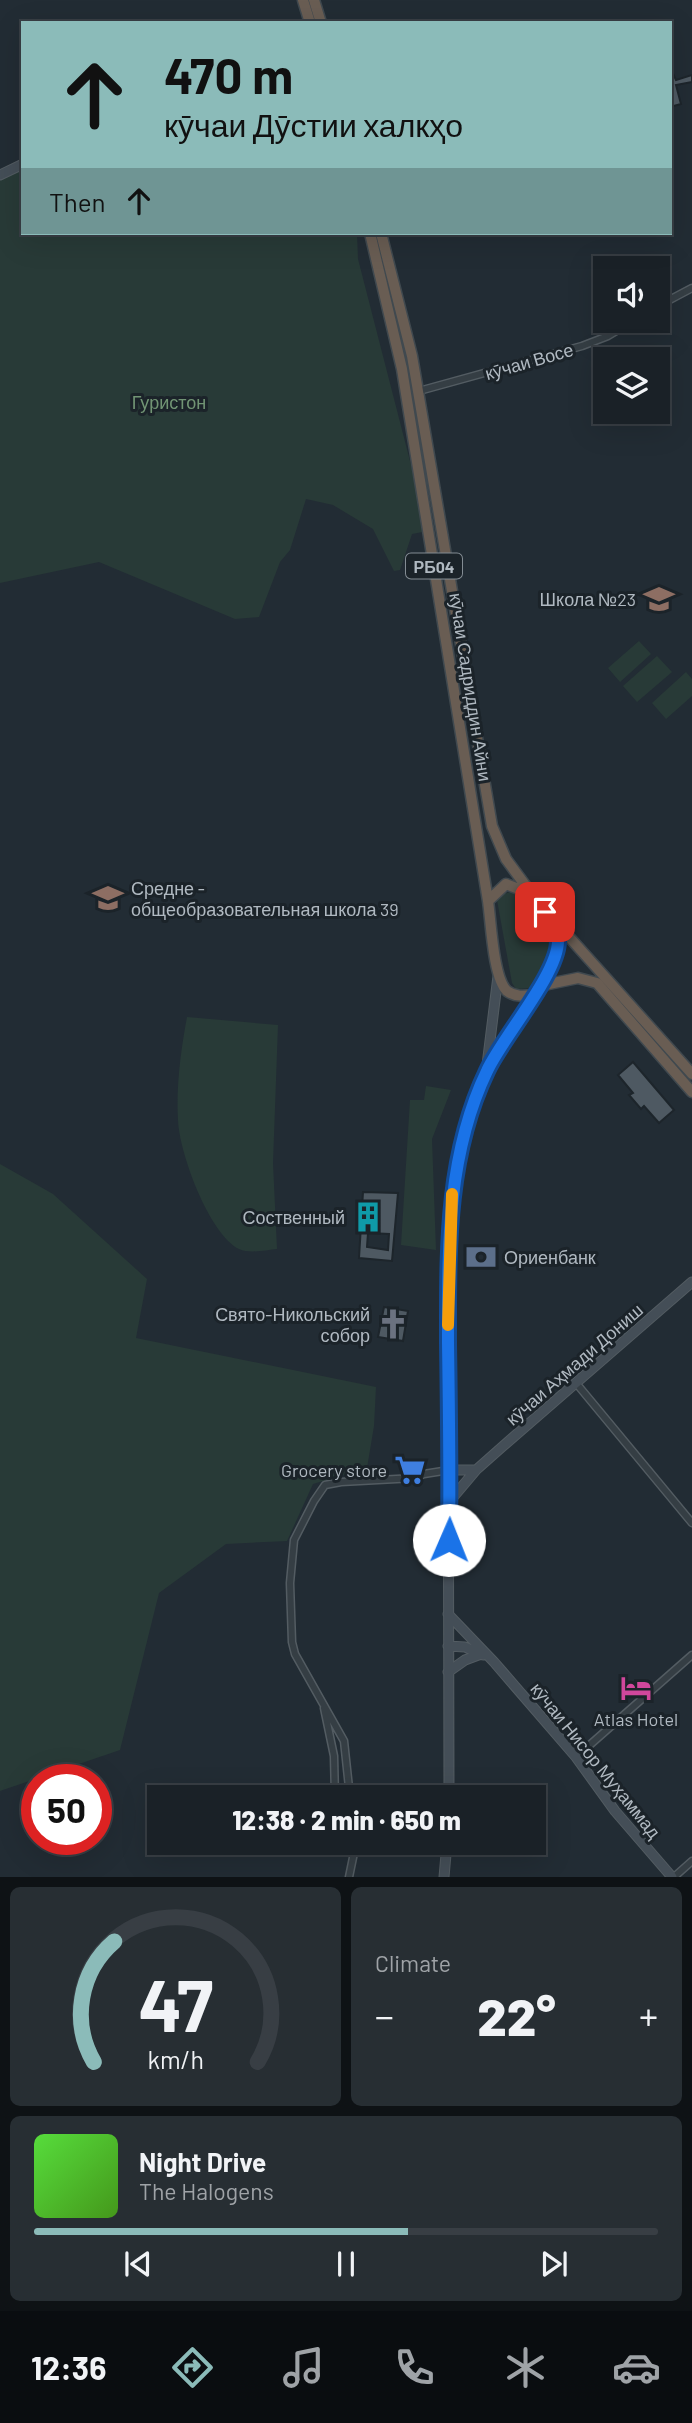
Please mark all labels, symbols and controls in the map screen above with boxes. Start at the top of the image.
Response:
text: 470 m [164,45,293,104]
icon: ahead [49,49,140,140]
text: кӯчаи Дӯстии халкҳо [164,105,463,143]
icon: ahead [120,182,158,220]
text: Then [49,186,106,217]
map controls [593,256,670,424]
button: sound [593,256,670,333]
street label: кӯчаи Восе [482,338,576,384]
button: layers [593,347,670,424]
park label: Гуристон [132,391,206,413]
road number: РБ04 [406,554,462,579]
school or university icon: Школа №23 [642,582,676,616]
place label: Школа №23 [540,588,636,610]
street label: кӯчаи Садриддин Айни [445,591,497,783]
place label: Средне - общеобразовательная школа 39 [131,877,399,920]
school or university icon: Средне - общеобразовательная школа 39 [91,881,125,915]
pin [515,882,575,942]
icon: arrive [526,893,564,931]
building icon: Соственный [351,1200,385,1234]
place label: Соственный [243,1206,345,1228]
bank icon: Ориенбанк [464,1240,498,1274]
place label: Ориенбанк [504,1246,596,1268]
street label: кӯчаи Аҳмади Дониш [501,1299,647,1429]
place label: Свято-Никольский собор [215,1303,370,1346]
church icon: Свято-Никольский собор [376,1307,410,1341]
supermarket icon: Grocery store [393,1453,427,1487]
place label: Grocery store [281,1459,387,1481]
position arrow [412,1503,486,1577]
hotel icon: Atlas Hotel [619,1671,653,1705]
street label: кӯчаи Нисор Муҳаммад [526,1678,666,1843]
place label: Atlas Hotel [594,1708,678,1730]
speed limit sign: 50 [21,1764,112,1855]
text: 12:38 · 2 min · 650 m [232,1804,461,1835]
text: Climate [375,1949,451,1977]
text: 47 [138,1960,213,2048]
text: 22° [477,1984,556,2046]
text: − [375,1992,394,2038]
text: + [639,1992,658,2038]
text: km/h [147,2044,204,2074]
text: Night Drive [139,2146,266,2177]
text: The Halogens [139,2177,274,2205]
icon: previous [119,2245,157,2283]
icon: pause [327,2245,365,2283]
icon: next [535,2245,573,2283]
icon: directions [168,2343,217,2392]
icon: music [279,2343,328,2392]
icon: phone [390,2343,439,2392]
icon: climate [501,2343,550,2392]
icon: car [612,2343,661,2392]
text: 12:36 [31,2348,106,2386]

